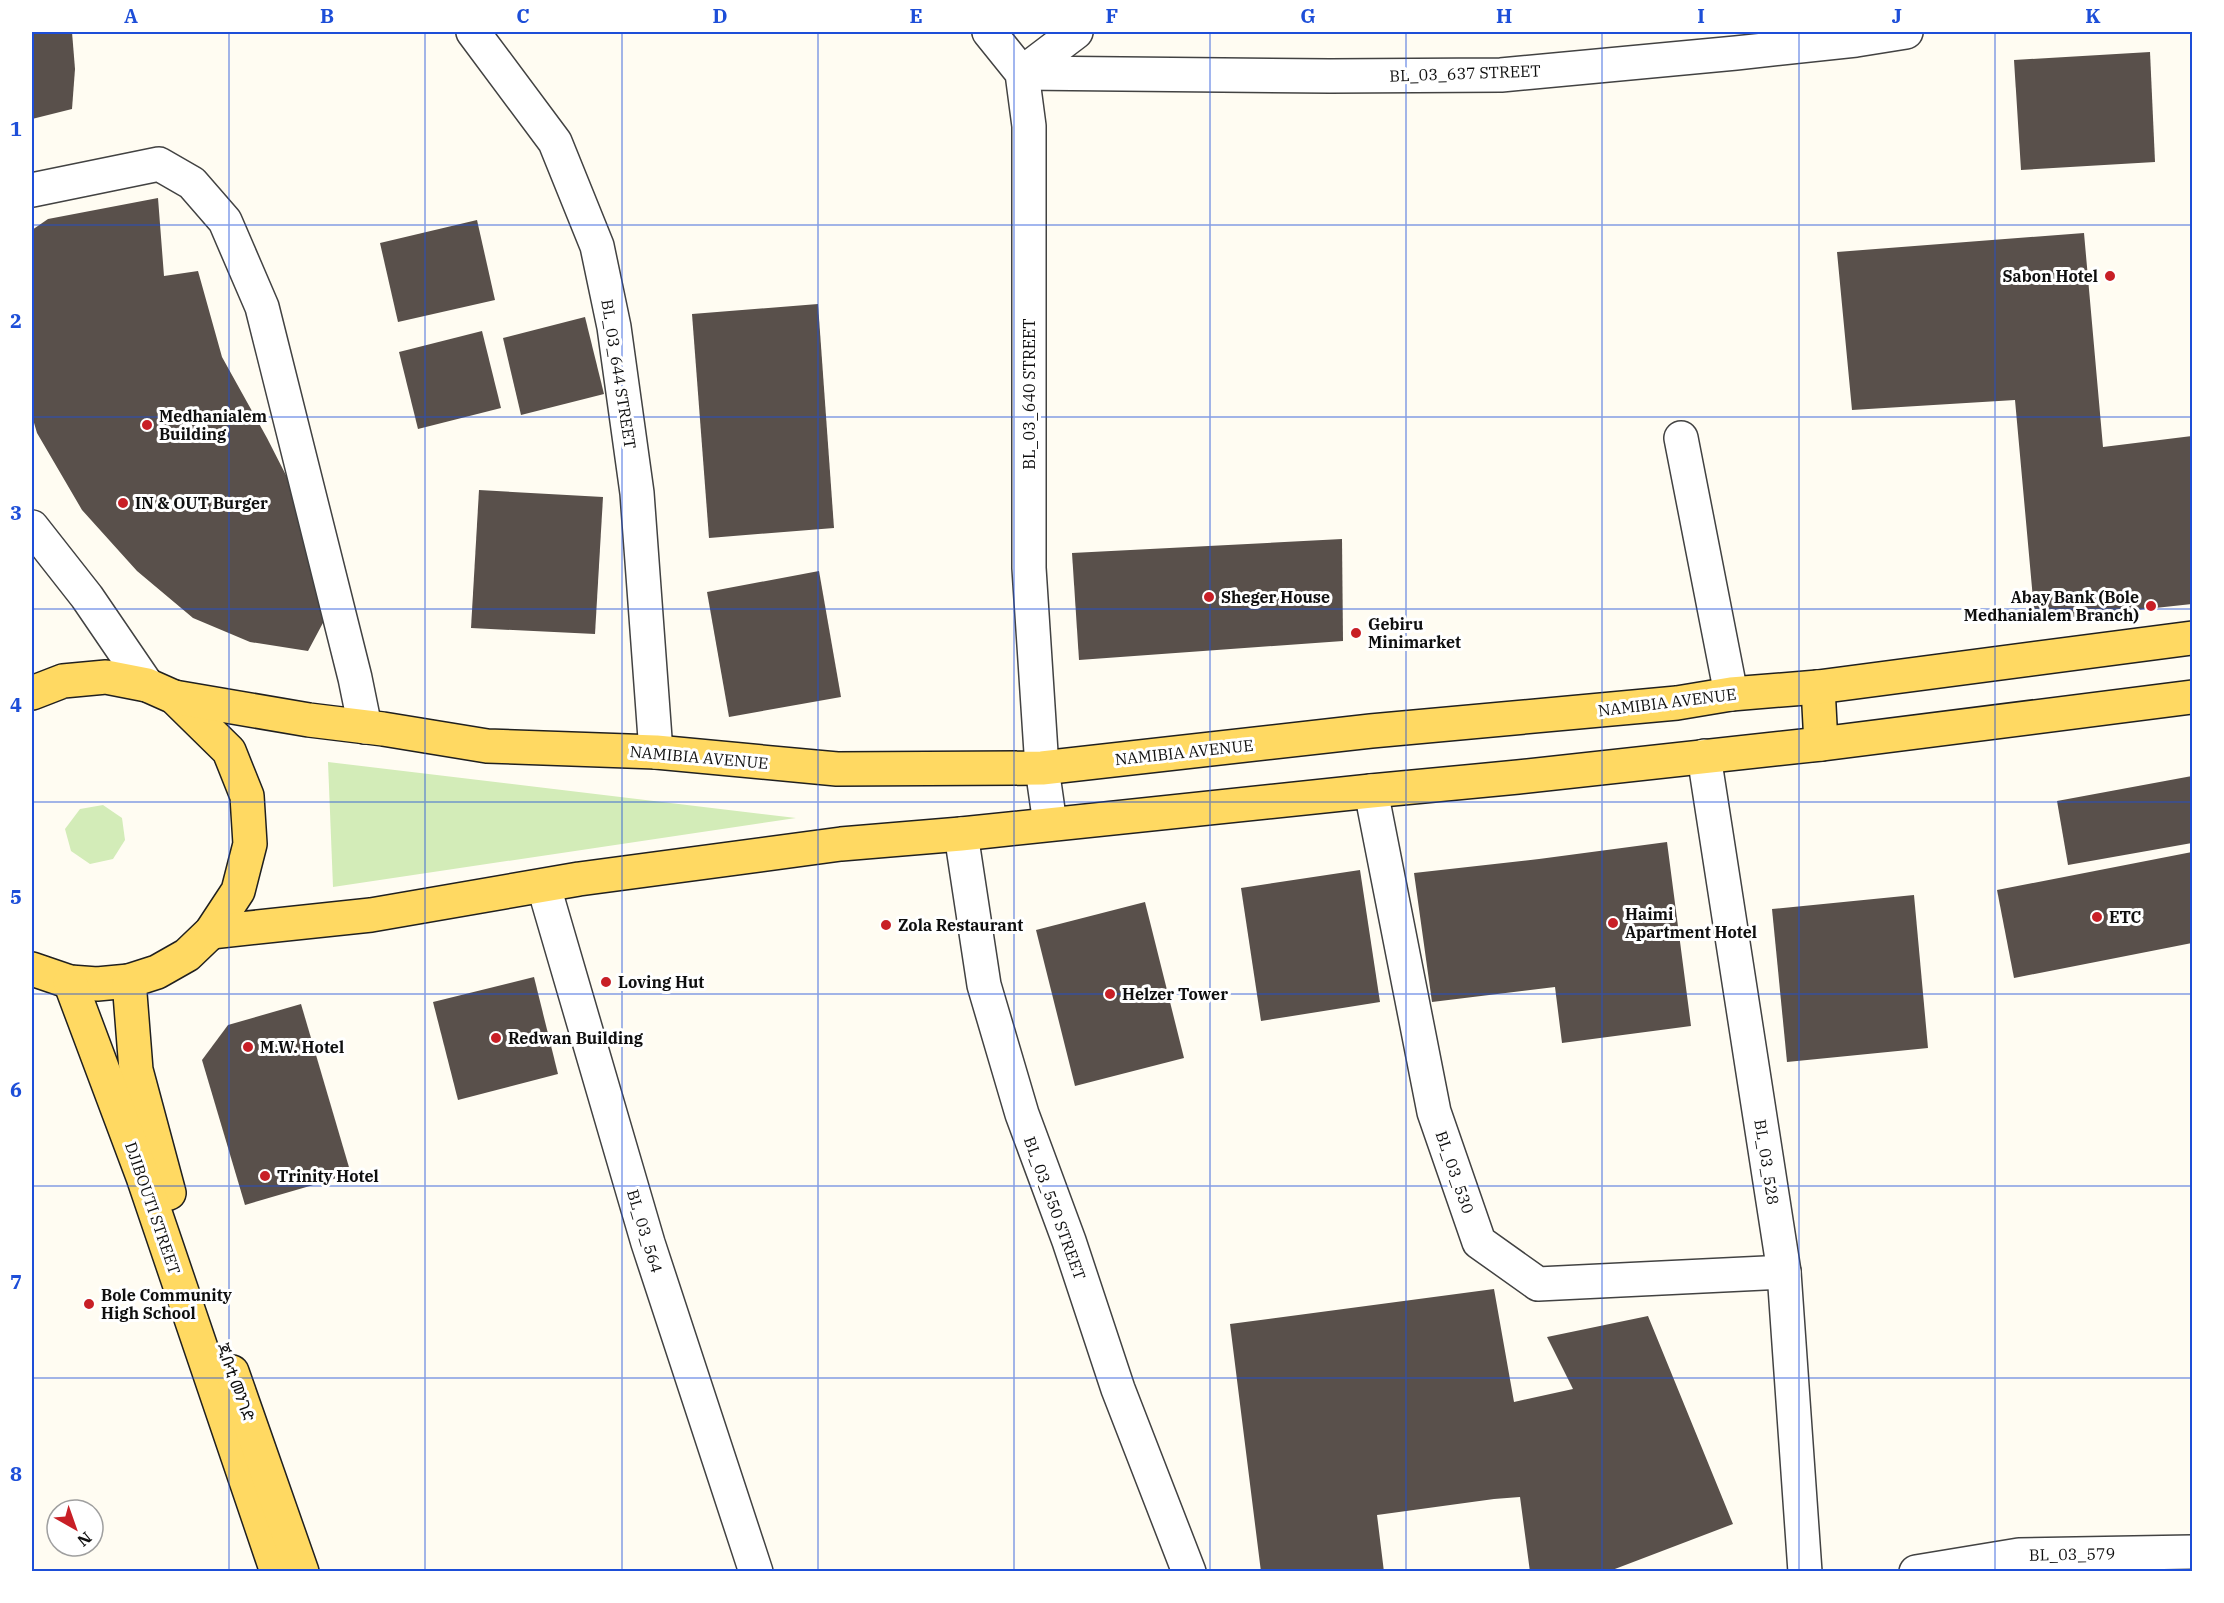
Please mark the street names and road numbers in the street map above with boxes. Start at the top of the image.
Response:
street label: BL_03_637 STREET [1389,60,1541,86]
street label: BL_03_644 STREET [597,298,641,450]
street label: BL_03_640 STREET [1019,318,1039,470]
street label: NAMIBIA AVENUE [1597,684,1737,720]
street label: NAMIBIA AVENUE [1114,735,1254,769]
street label: NAMIBIA AVENUE [629,741,769,773]
street label: BL_03_528 [1750,1118,1784,1206]
street label: BL_03_530 [1431,1128,1479,1216]
street label: BL_03_550 STREET [1020,1133,1090,1283]
street label: DJIBOUTI STREET [121,1139,185,1277]
street label: BL_03_564 [623,1187,667,1275]
street label: ጂቡቲ መንገድ [213,1340,260,1424]
street label: BL_03_579 [2029,1543,2115,1565]

